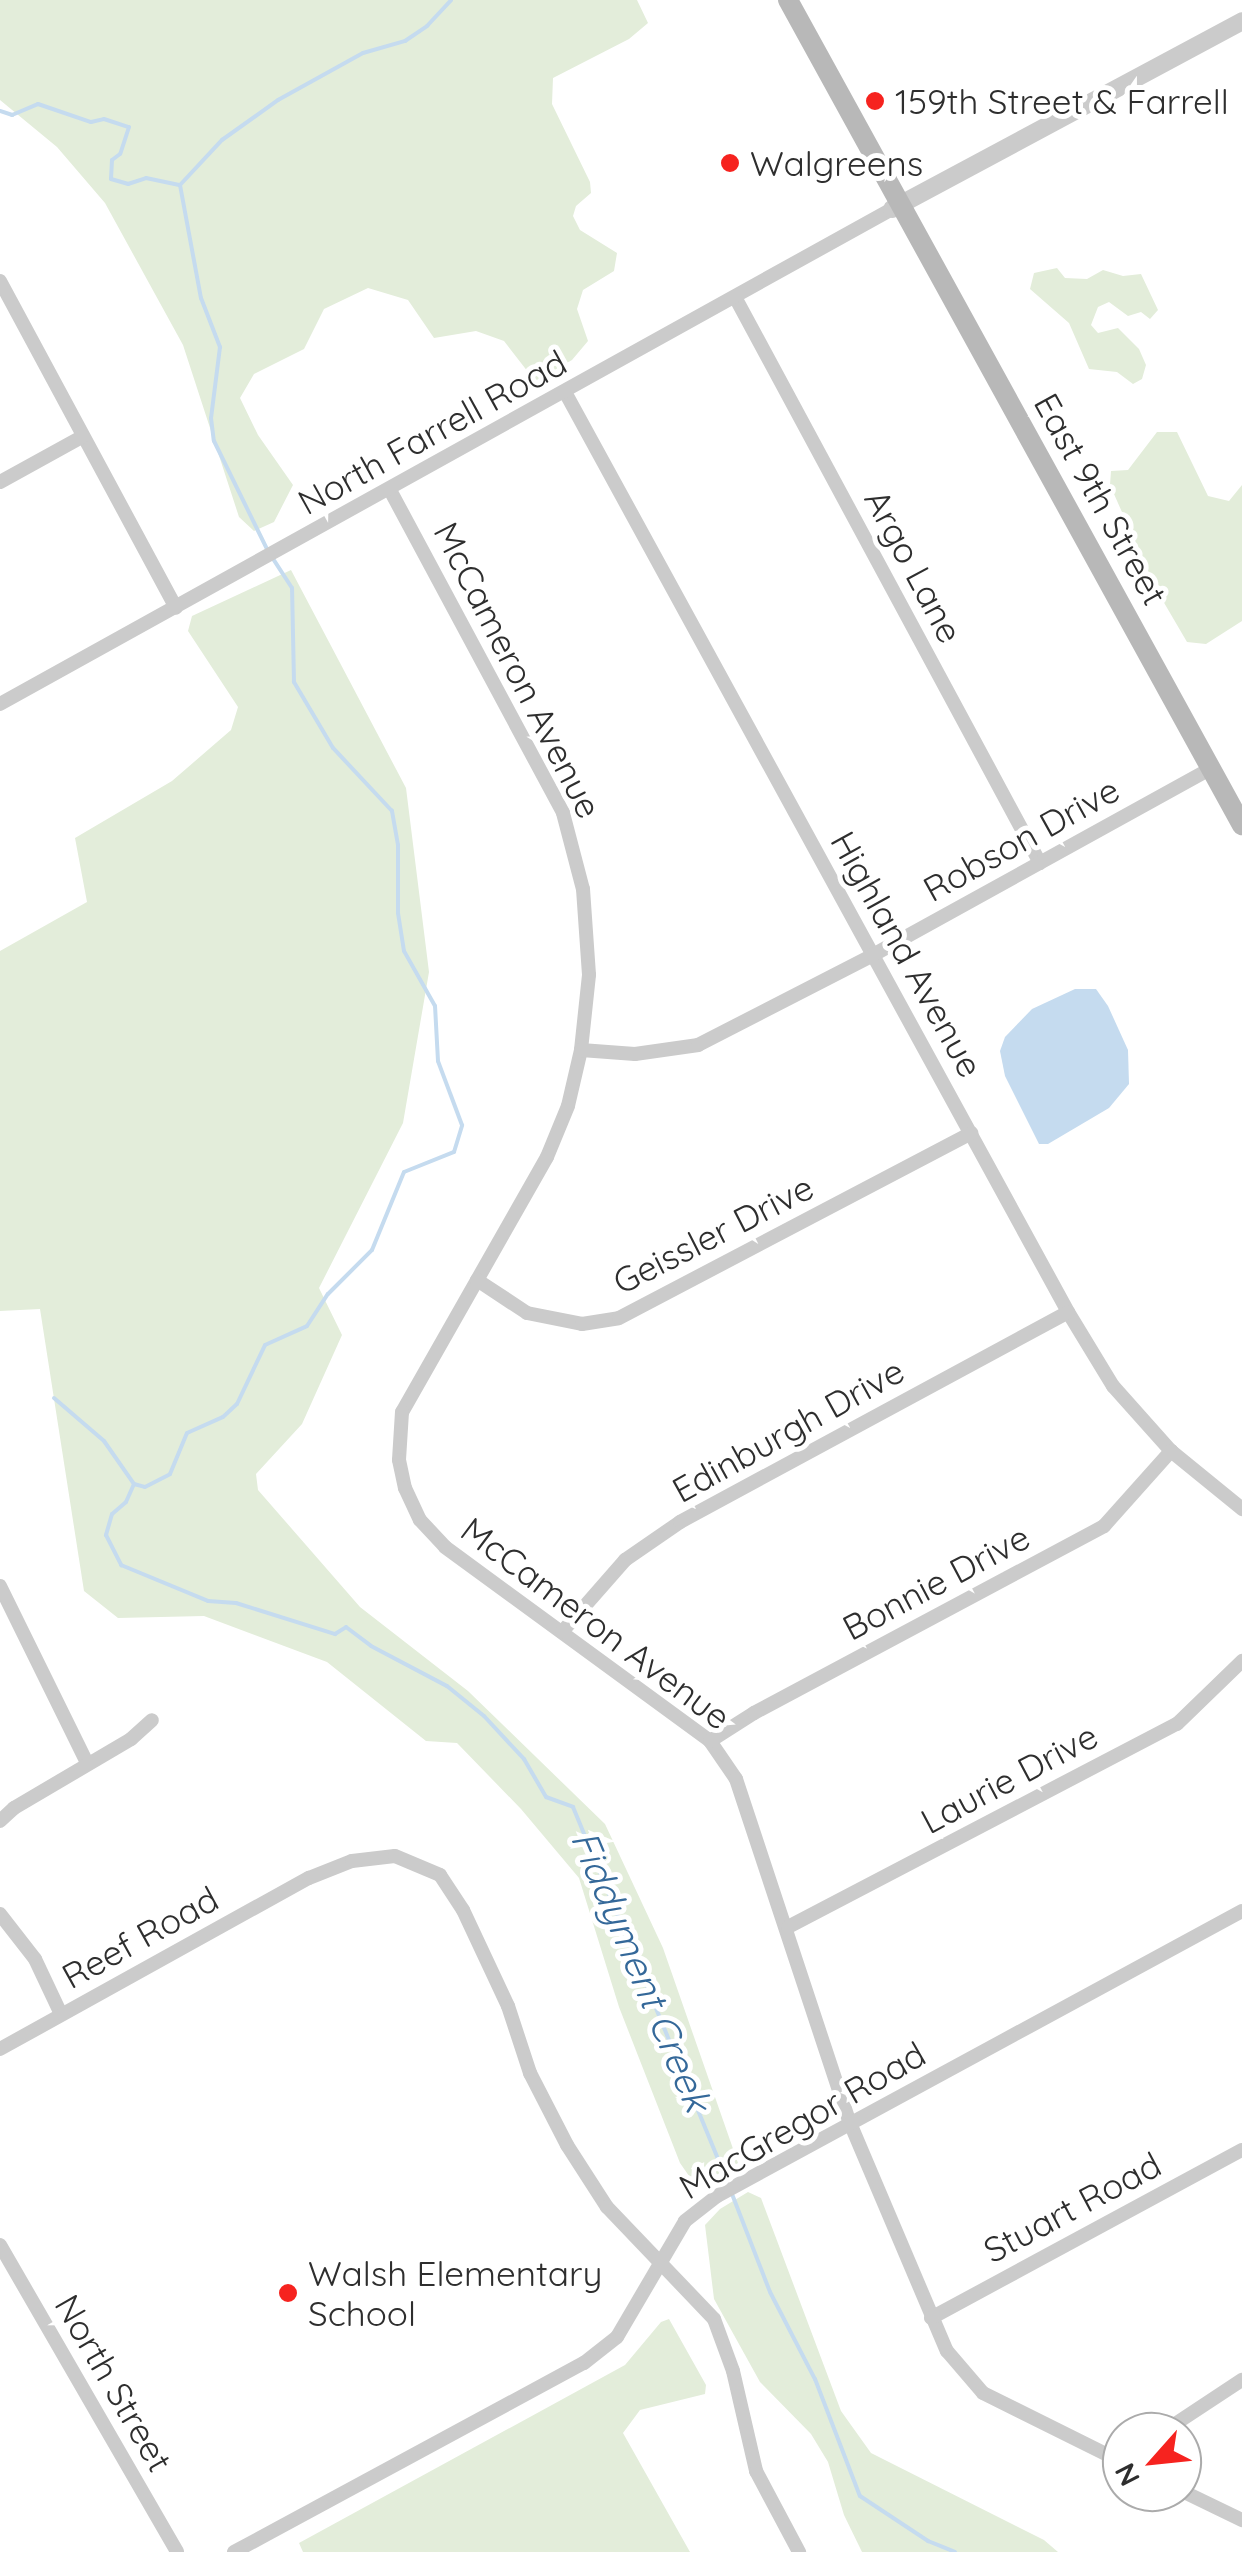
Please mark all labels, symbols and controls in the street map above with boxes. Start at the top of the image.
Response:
place label: 159th Street & Farrell [895,80,1229,122]
marker: 159th Street & Farrell [864,90,886,112]
place label: Walgreens [750,142,923,184]
marker: Walgreens [719,152,741,174]
street label: North Farrell Road [291,341,573,523]
street label: East 9th Street [1026,386,1176,612]
street label: Argo Lane [856,482,972,650]
street label: McCameron Avenue [425,515,611,825]
street label: Robson Drive [916,768,1126,910]
street label: Highland Avenue [822,824,992,1084]
street label: Geissler Drive [606,1166,820,1302]
street label: Edinburgh Drive [665,1349,911,1511]
street label: McCameron Avenue [453,1508,739,1738]
street label: Bonnie Drive [835,1515,1037,1649]
street label: Laurie Drive [914,1714,1104,1842]
water label: Fiddyment Creek [561,1824,721,2118]
street label: Reef Road [55,1877,225,1997]
street label: MacGregor Road [672,2033,932,2207]
street label: Stuart Road [976,2143,1168,2271]
place label: Walsh Elementary School [308,2252,602,2334]
marker: Walsh Elementary School [277,2282,299,2304]
street label: North Street [47,2287,181,2479]
north arrow [1102,2412,1202,2512]
text: N [1106,2458,1147,2492]

